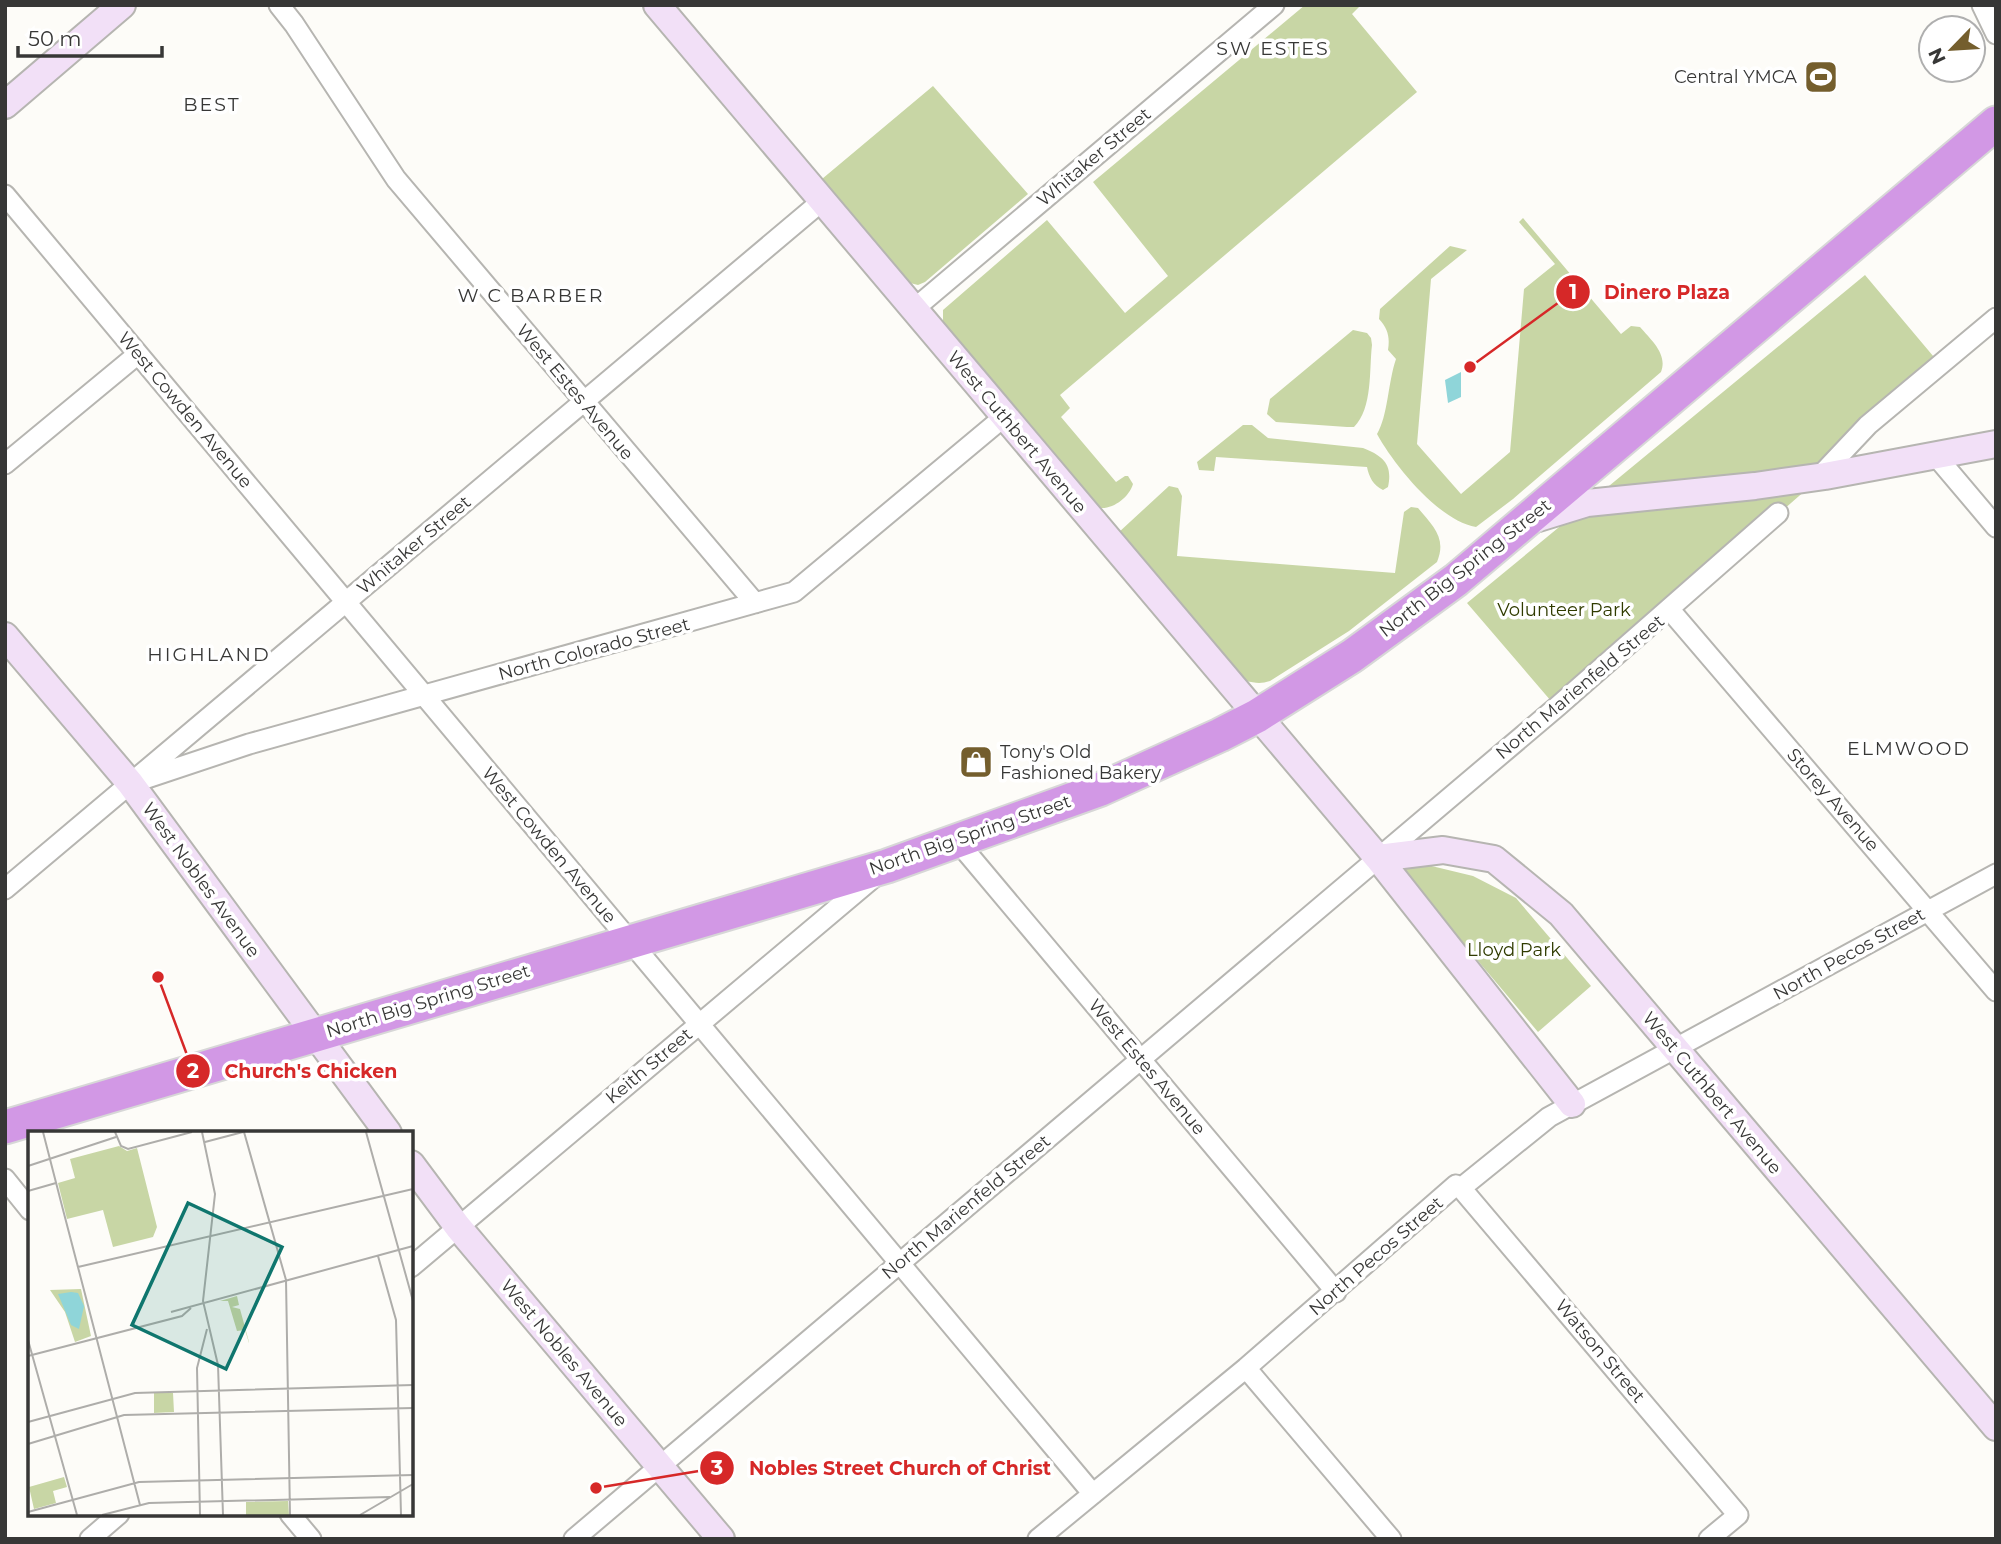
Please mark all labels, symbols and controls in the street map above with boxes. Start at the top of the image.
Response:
scale bar [18,14,161,58]
north arrow [1917,14,1987,84]
text: 50 m [28,26,82,51]
district label: SW ESTES [1216,37,1330,60]
text: N [1923,44,1951,68]
sports icon: Central YMCA [1802,58,1840,96]
place label: Central YMCA [1674,66,1797,88]
district label: BEST [183,93,241,116]
street label: Whitaker Street [1033,103,1155,211]
callout: Dinero Plaza [1556,272,1744,312]
text: 1 [1569,279,1577,304]
text: Dinero Plaza [1604,281,1730,304]
district label: W C BARBER [458,284,604,307]
street label: West Estes Avenue [512,320,638,465]
street label: West Cowden Avenue [113,327,257,493]
street label: West Cuthbert Avenue [943,346,1091,518]
street label: Whitaker Street [353,491,475,599]
street label: North Big Spring Street [1375,494,1555,642]
park label: Volunteer Park [1497,599,1631,621]
street label: North Marienfeld Street [1491,610,1669,764]
street label: North Colorado Street [496,613,692,685]
district label: HIGHLAND [147,643,271,666]
district label: ELMWOOD [1847,737,1971,760]
place label: Tony's Old Fashioned Bakery [1000,741,1161,784]
shop icon: Tony's Old Fashioned Bakery [957,743,995,781]
street label: Storey Avenue [1782,744,1884,856]
street label: West Cowden Avenue [477,762,621,928]
street label: North Big Spring Street [866,790,1074,880]
street label: West Nobles Avenue [137,798,265,962]
street label: North Pecos Street [1769,903,1929,1005]
park label: Lloyd Park [1467,939,1561,961]
street label: North Big Spring Street [323,960,533,1042]
street label: West Estes Avenue [1084,995,1210,1140]
street label: West Cuthbert Avenue [1638,1007,1786,1179]
street label: Keith Street [601,1023,697,1109]
callout: Church's Chicken [176,1051,412,1091]
text: 2 [187,1058,199,1083]
text: Church's Chicken [225,1060,397,1083]
street label: North Marienfeld Street [877,1130,1055,1284]
inset map [28,1131,413,1516]
street label: North Pecos Street [1305,1192,1447,1320]
street label: West Nobles Avenue [496,1275,632,1431]
street label: Watson Street [1550,1295,1650,1407]
callout: Nobles Street Church of Christ [700,1448,1065,1488]
text: 3 [710,1455,723,1480]
text: Nobles Street Church of Christ [749,1457,1051,1480]

